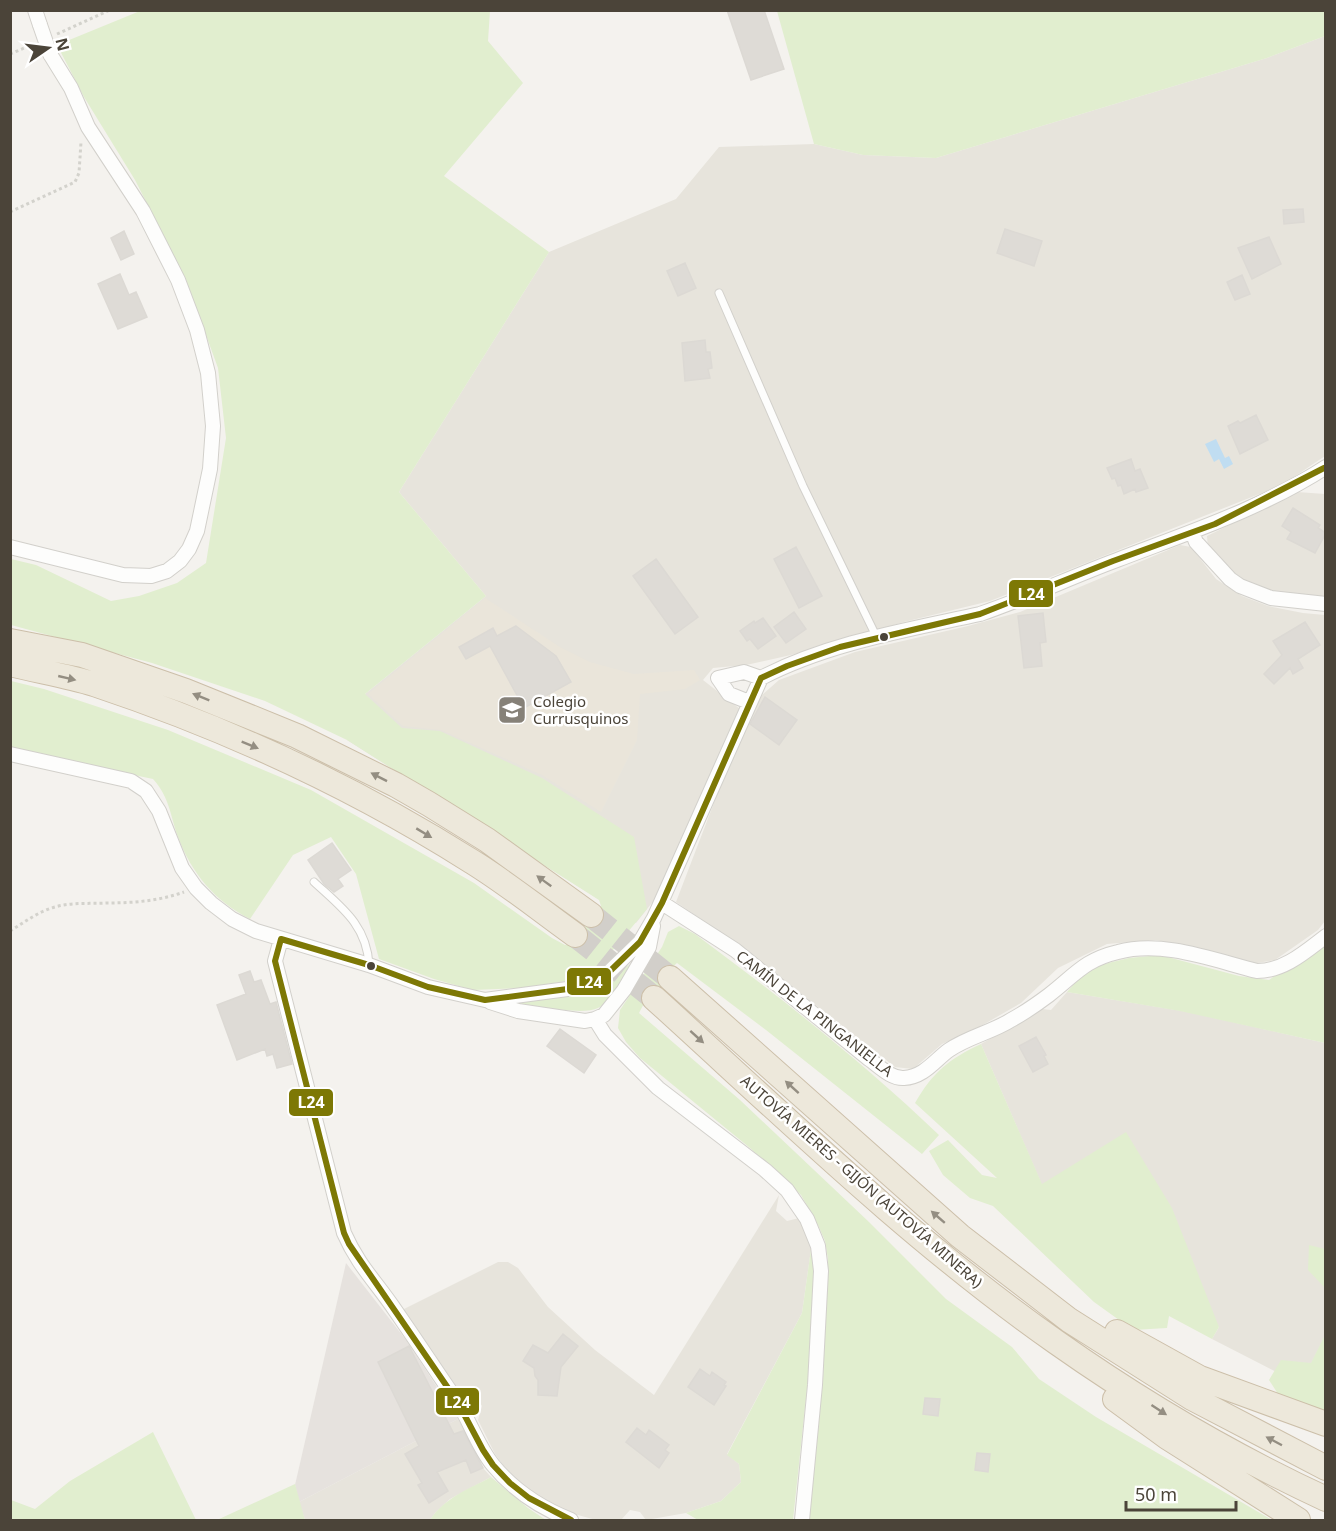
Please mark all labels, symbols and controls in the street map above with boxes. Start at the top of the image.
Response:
north arrow [18,18,78,78]
text: N [50,35,75,53]
line badge: L24 [1008,579,1054,608]
text: L24 [1017,583,1045,605]
unlabelled marker [878,631,890,643]
one-way arrow [58,673,77,683]
place label: Colegio Currusquinos [533,691,629,728]
one-way arrow [192,692,210,701]
school or university icon: Colegio Currusquinos [496,694,528,726]
one-way arrow [242,740,260,750]
one-way arrow [370,772,388,782]
one-way arrow [416,827,432,838]
one-way arrow [536,875,552,887]
street label: CAMÍN DE LA PINGANIELLA [732,945,898,1081]
unlabelled marker [365,960,377,972]
line badge: L24 [566,967,612,996]
text: L24 [575,971,603,993]
one-way arrow [689,1030,704,1043]
street label: AUTOVÍA MIERES - GIJÓN (AUTOVÍA MINERA) [737,1070,987,1292]
one-way arrow [784,1080,799,1094]
line badge: L24 [288,1088,334,1117]
text: L24 [297,1091,325,1113]
one-way arrow [931,1211,946,1224]
line badge: L24 [435,1387,480,1416]
text: L24 [443,1391,471,1413]
one-way arrow [1151,1404,1167,1415]
one-way arrow [1265,1436,1282,1446]
scale bar [1126,1474,1236,1512]
text: 50 m [1135,1482,1177,1506]

